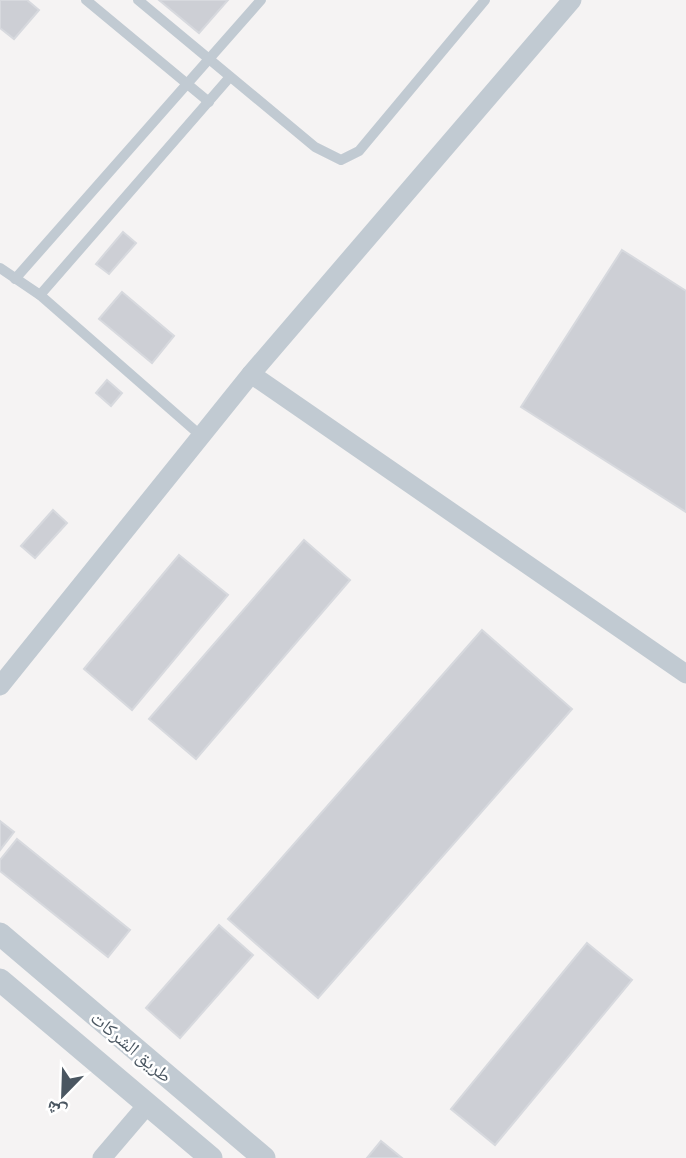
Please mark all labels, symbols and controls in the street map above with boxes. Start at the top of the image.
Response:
street label: طريق الشركات [86,1005,177,1087]
north arrow [28,1060,98,1130]
text: ش [42,1096,70,1126]

